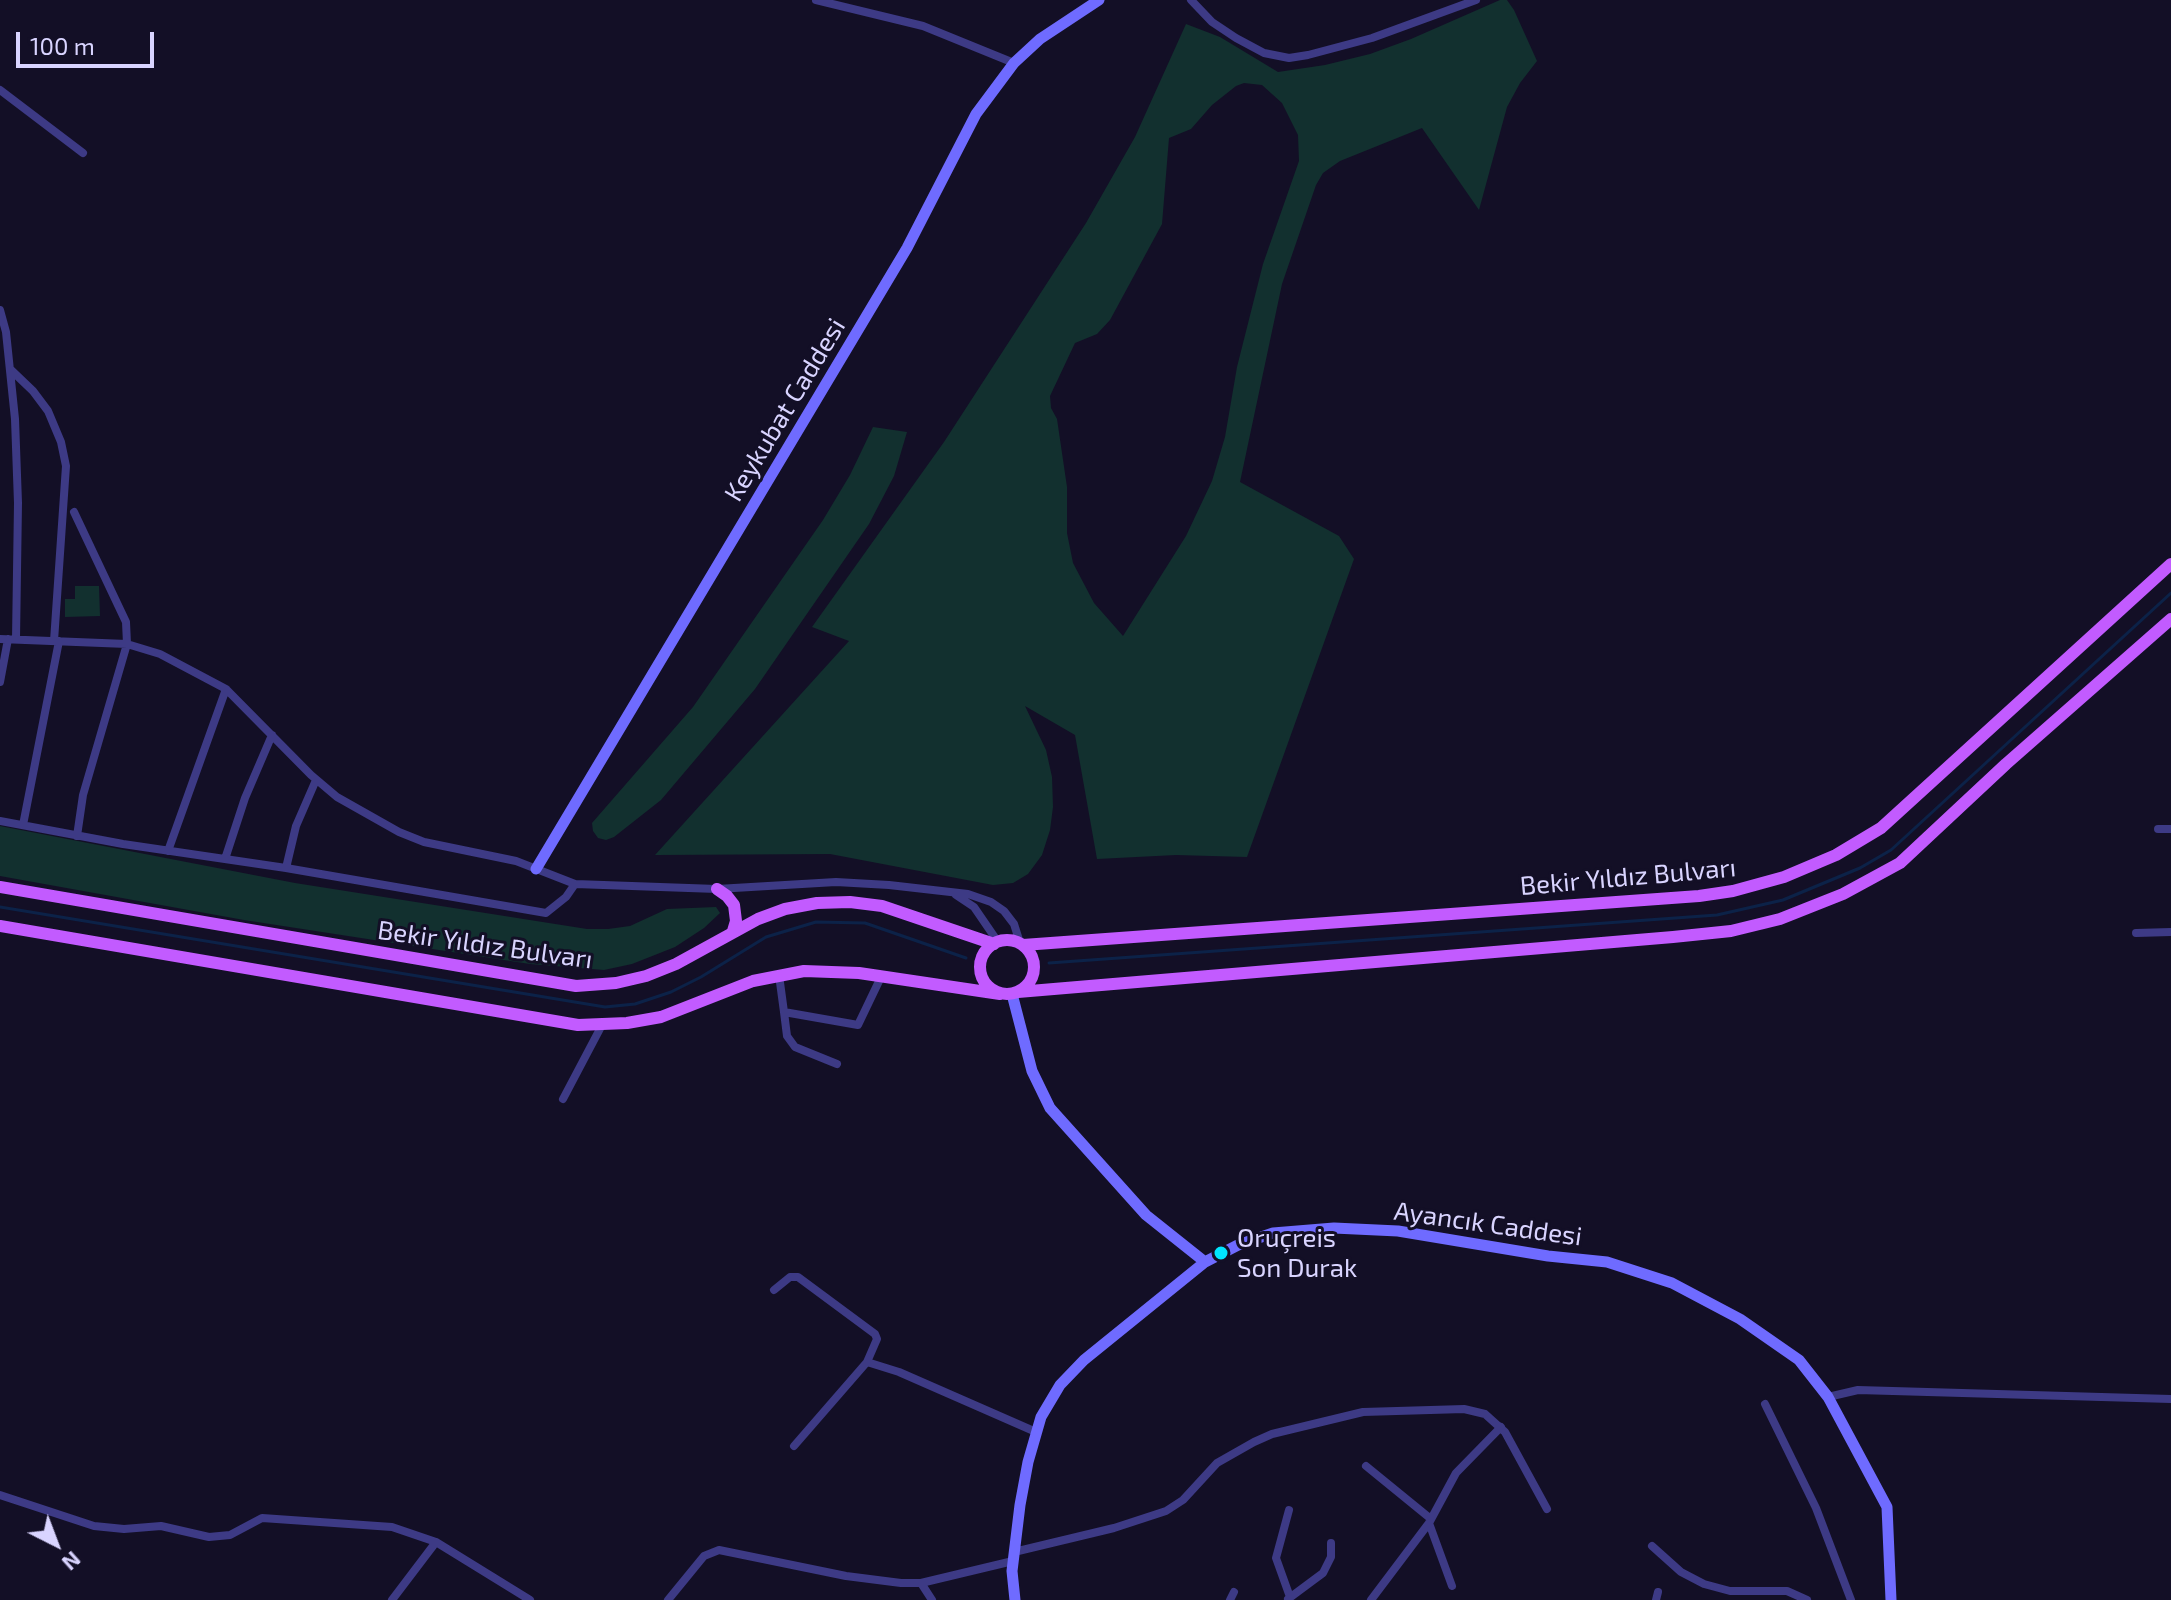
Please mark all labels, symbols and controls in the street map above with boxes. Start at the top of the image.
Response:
scale bar [20,16,158,66]
text: 100 m [30,31,95,60]
street label: Keykubat Caddesi [718,313,852,507]
street label: Bekir Yıldız Bulvarı [1519,852,1737,902]
street label: Bekir Yıldız Bulvarı [375,914,595,976]
street label: Ayancık Caddesi [1392,1195,1584,1253]
place label: Oruçreis Son Durak [1237,1222,1357,1284]
marker: Oruçreis Son Durak [1212,1244,1230,1262]
north arrow [16,1504,96,1584]
text: N [57,1547,87,1577]

